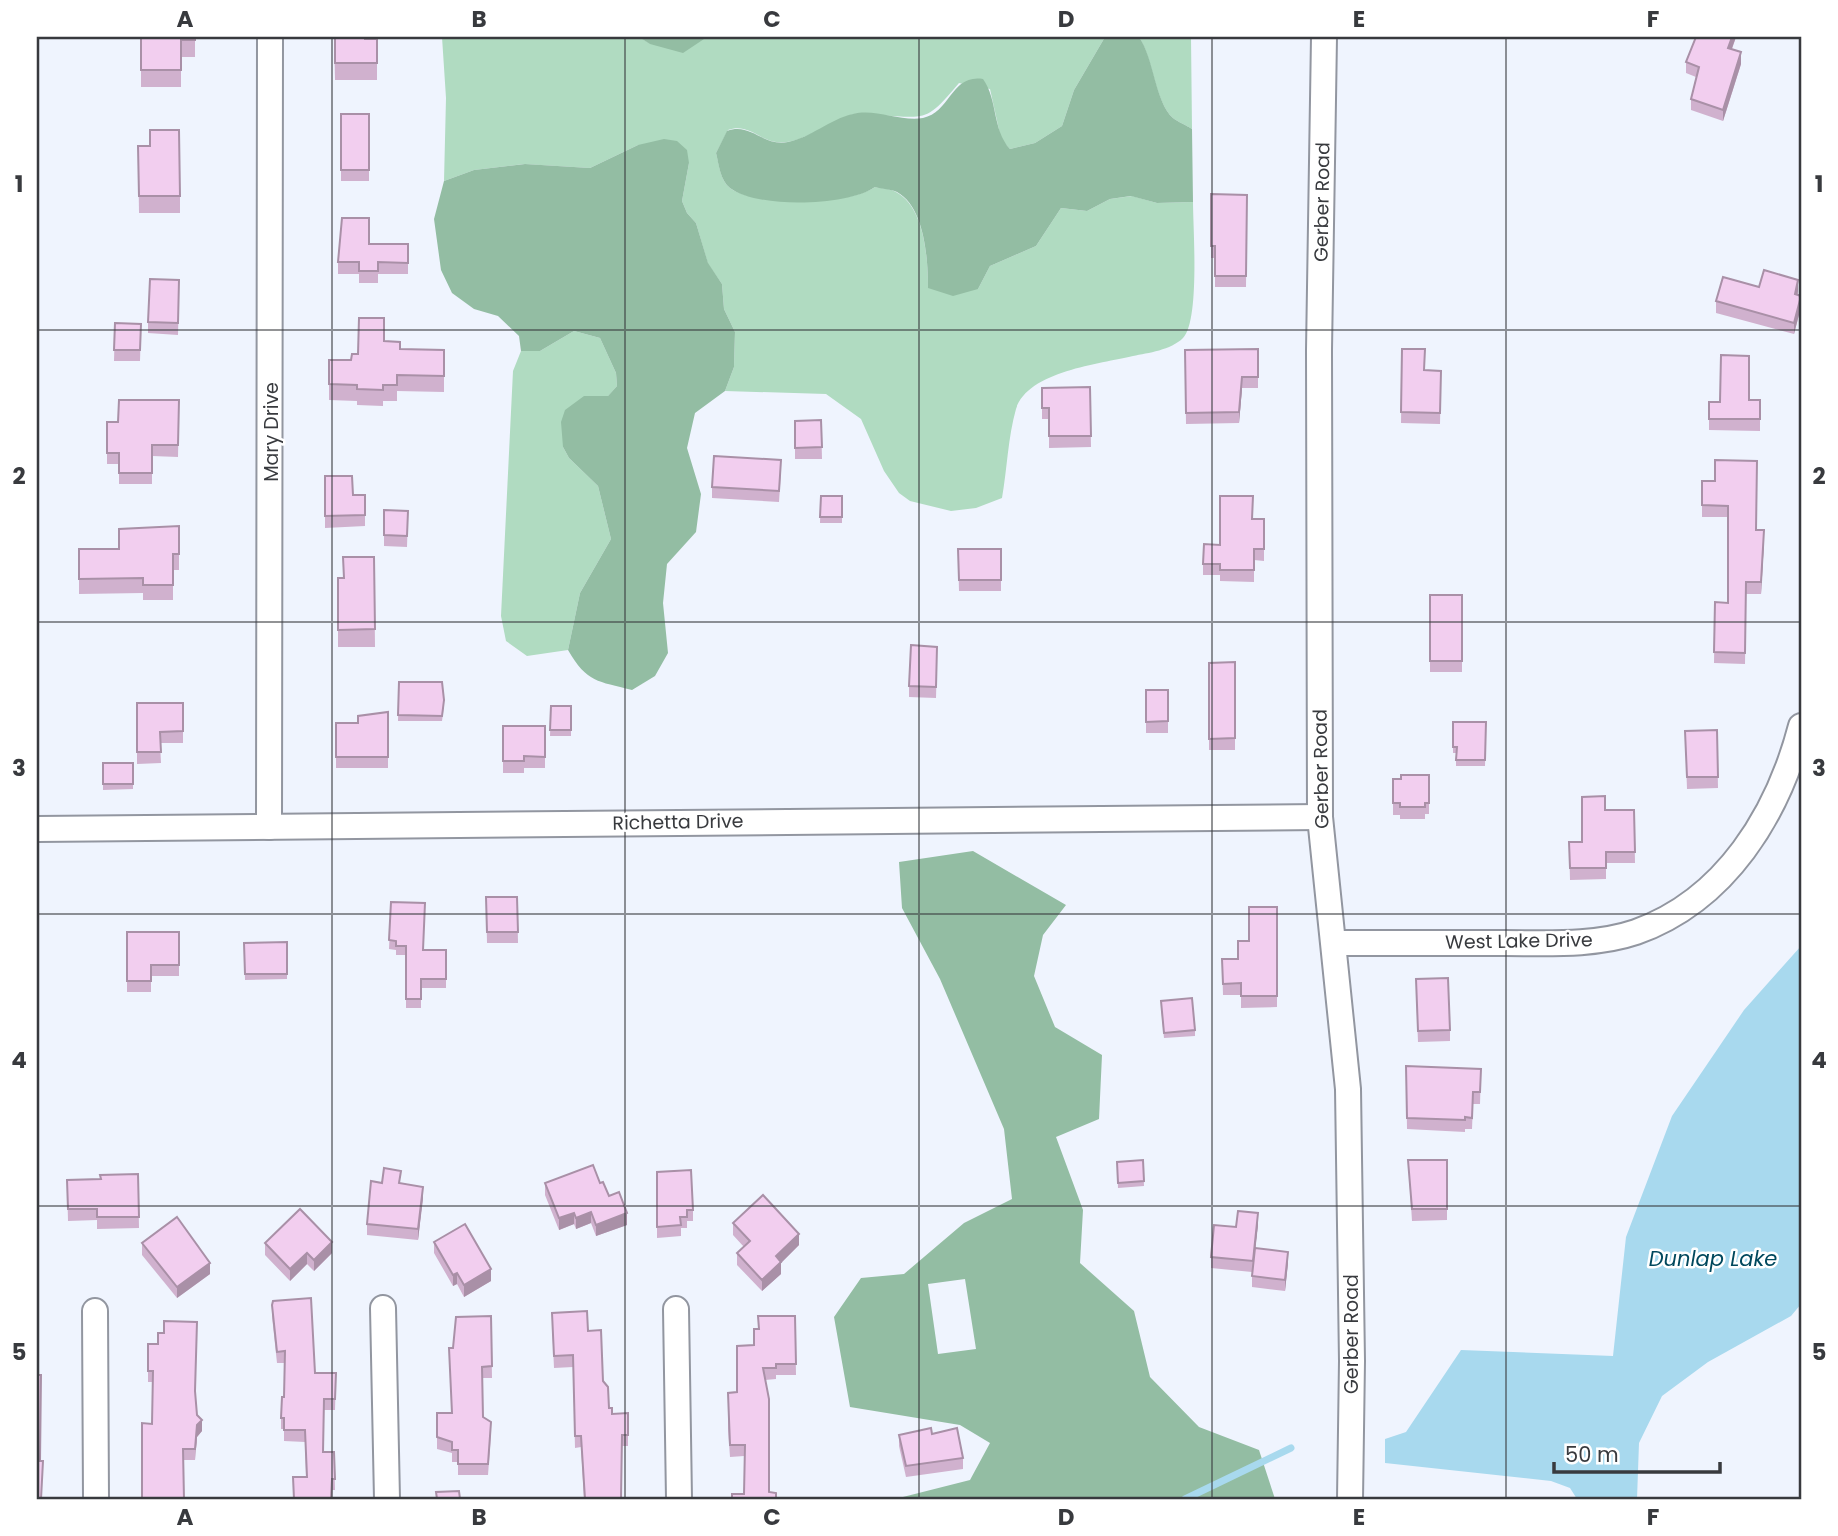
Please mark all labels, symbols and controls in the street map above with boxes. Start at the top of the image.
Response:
text: A [177,3,194,35]
text: B [471,3,487,35]
text: C [763,3,781,35]
text: D [1058,3,1074,35]
text: E [1353,3,1365,35]
text: F [1647,3,1659,35]
street label: Gerber Road [1307,142,1337,262]
text: 1 [15,168,23,200]
text: 1 [1815,168,1823,200]
street label: Mary Drive [258,382,285,482]
text: 2 [12,460,26,492]
text: 2 [1812,460,1826,492]
street label: Gerber Road [1306,709,1336,829]
text: 3 [12,752,26,784]
text: 3 [1812,752,1826,784]
street label: Richetta Drive [612,807,744,837]
street label: West Lake Drive [1445,926,1593,956]
text: 4 [11,1044,27,1076]
text: 4 [1811,1044,1827,1076]
water label: Dunlap Lake [1649,1244,1777,1273]
street label: Gerber Road [1338,1274,1365,1394]
text: 5 [12,1336,26,1368]
text: 5 [1812,1336,1826,1368]
scale bar [1554,1431,1721,1475]
text: 50 m [1565,1440,1619,1469]
text: A [177,1501,194,1533]
text: B [471,1501,487,1533]
text: C [763,1501,781,1533]
text: D [1058,1501,1074,1533]
text: E [1353,1501,1365,1533]
text: F [1647,1501,1659,1533]

